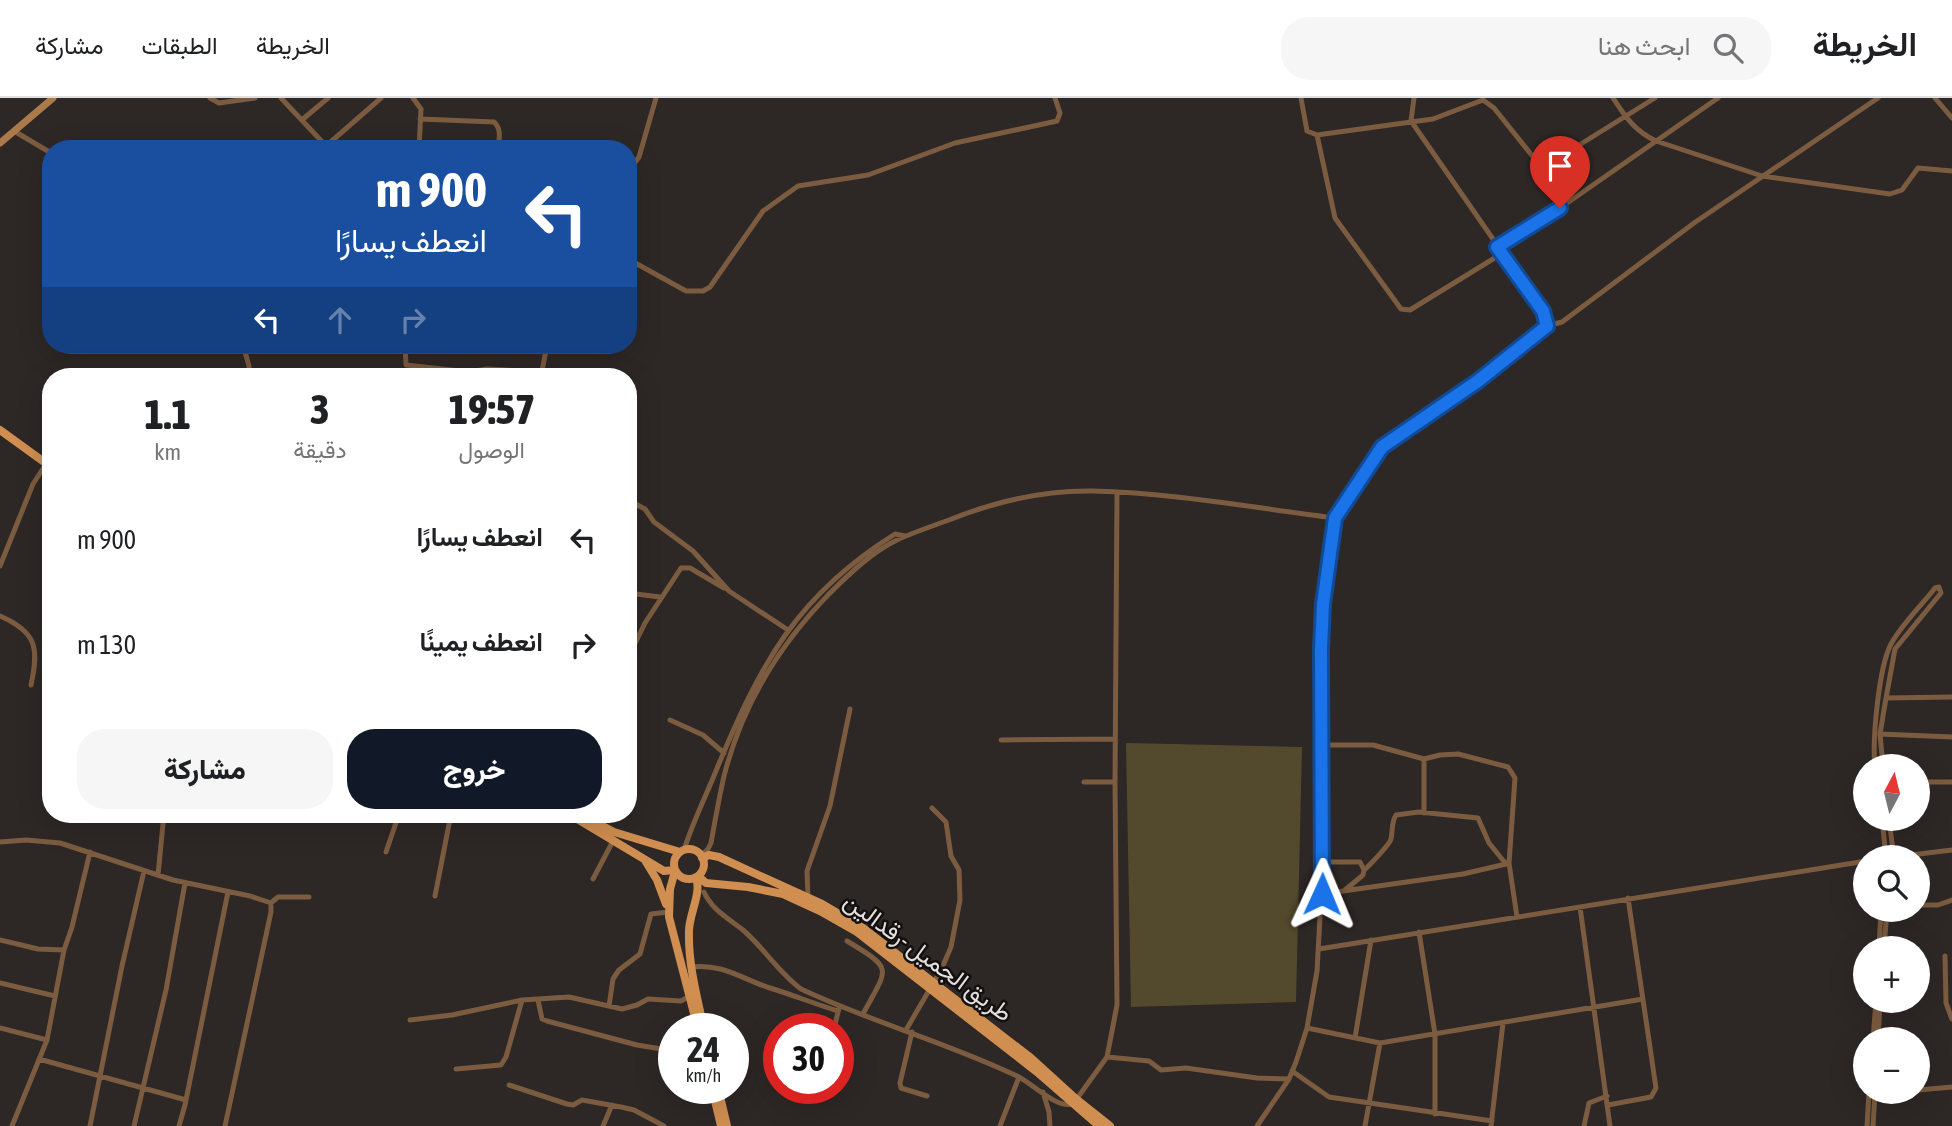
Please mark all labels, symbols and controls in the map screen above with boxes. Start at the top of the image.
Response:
search box [1281,17,1771,80]
text: الخريطة [1813,25,1917,63]
icon: search [1709,29,1747,67]
text: ابحث هنا [1598,31,1691,61]
text: مشاركة [35,32,103,59]
text: الطبقات [141,32,218,59]
text: الخريطة [256,32,330,59]
pin [1530,136,1590,208]
icon: arrive [1541,147,1579,185]
text: 900 m [376,161,487,217]
icon: left [511,168,602,259]
text: انعطف يسارًا [335,222,487,259]
icon: left [248,301,286,339]
icon: ahead [321,301,359,339]
icon: right [394,301,432,339]
text: 3 [310,385,330,433]
text: 19:57 [448,385,535,433]
text: 1.1 [144,390,191,438]
text: دقيقة [293,437,346,463]
text: الوصول [459,437,525,463]
text: km [154,439,181,465]
icon: left [564,521,602,559]
text: انعطف يسارًا [416,522,543,552]
text: 900 m [77,525,136,555]
icon: right [564,626,602,664]
text: انعطف يمينًا [420,627,543,657]
text: 130 m [77,630,136,660]
button: مشاركة [77,729,333,809]
button: خروج [347,729,602,809]
north arrow [1853,754,1930,831]
map controls [1853,754,1930,1104]
button: search [1853,845,1930,922]
position arrow [1285,857,1359,931]
street label: طريق الجميل -رقدالين [838,887,1018,1028]
button: + [1853,936,1930,1013]
speed limit sign: 30 [763,1013,854,1104]
button: − [1853,1027,1930,1104]
text: 24 [687,1029,720,1069]
text: km/h [686,1065,721,1086]

